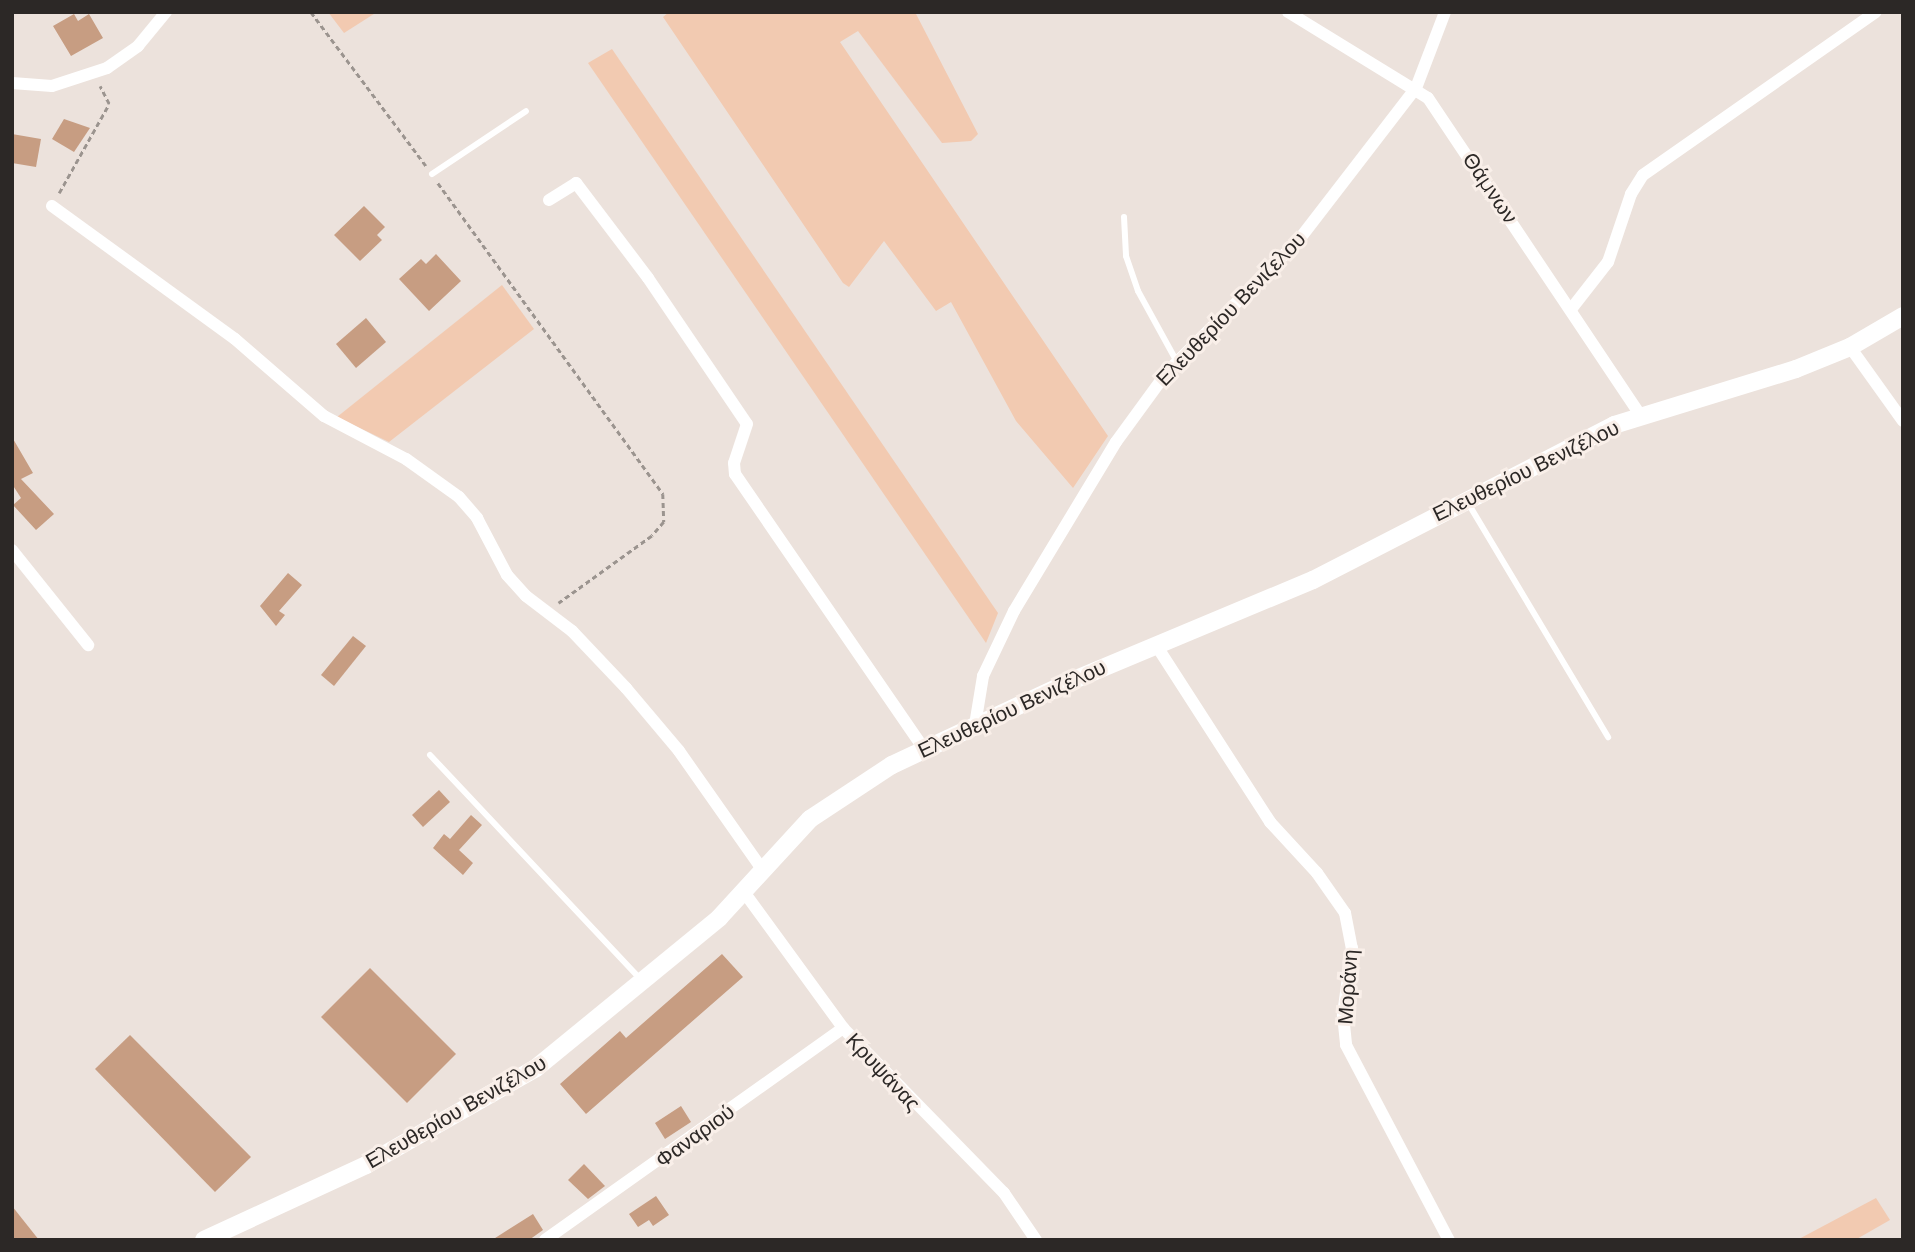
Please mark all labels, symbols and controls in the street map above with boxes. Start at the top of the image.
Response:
street label: Θάμνων [1457,148,1523,228]
street label: Ελευθερίου Βενιζελου [1151,227,1311,391]
street label: Ελευθερίου Βενιζέλου [1429,415,1623,527]
street label: Ελευθερίου Βενιζέλου [914,654,1110,764]
street label: Μοράνη [1333,948,1363,1026]
street label: Κρυψάνας [841,1028,925,1116]
street label: Ελευθερίου Βενιζέλου [361,1050,551,1174]
street label: Φαναριού [651,1099,739,1173]

